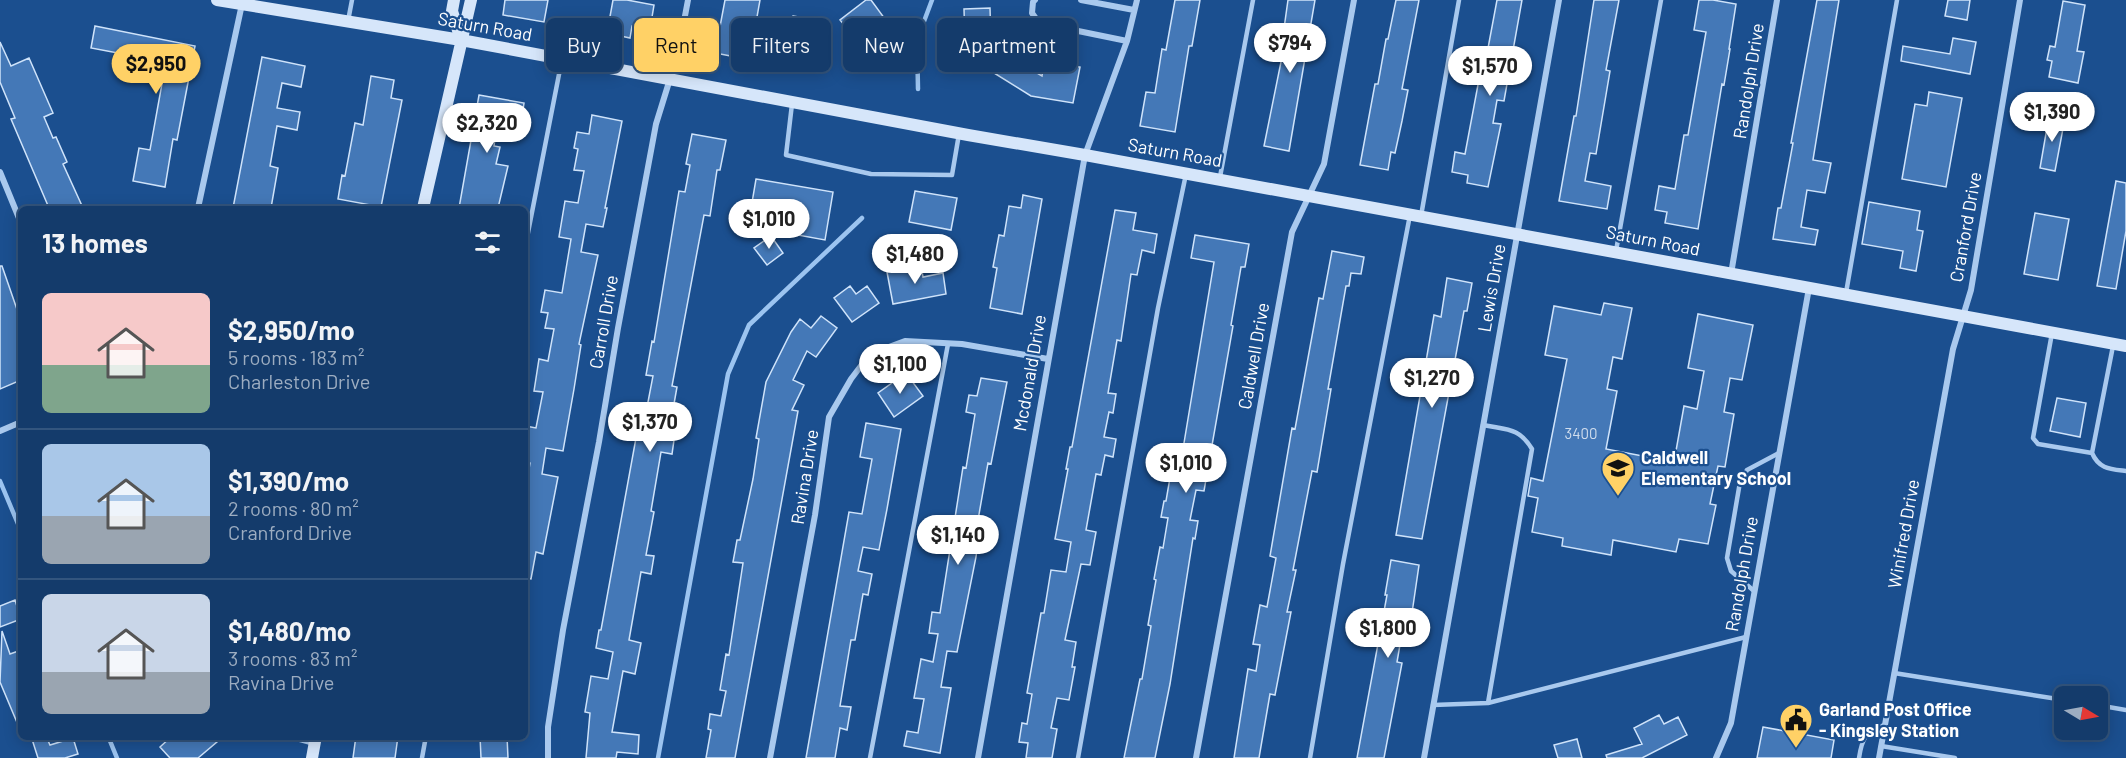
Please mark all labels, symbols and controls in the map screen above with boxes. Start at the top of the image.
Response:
street label: Saturn Road [436,7,534,45]
chip: Buy [546,18,622,72]
chip: Rent [634,18,719,72]
chip: Filters [731,18,831,72]
chip: New [843,18,925,72]
chip: Apartment [937,18,1077,72]
street label: Randolph Drive [1728,21,1768,140]
pin: $794 [1254,23,1326,74]
text: $794 [1268,30,1312,54]
pin: $2,950 [107,44,205,95]
pin: $1,570 [1441,46,1539,97]
text: $2,950 [126,51,186,75]
text: $1,570 [1462,53,1518,77]
pin: $1,390 [2003,92,2101,143]
text: $1,390 [2024,99,2080,123]
pin: $2,320 [438,103,536,154]
text: $2,320 [456,110,518,134]
street label: Saturn Road [1126,133,1224,171]
street label: Cranford Drive [1944,170,1986,284]
pin: $1,010 [720,199,818,250]
text: $1,010 [743,206,795,230]
street label: Saturn Road [1604,220,1702,260]
icon: filters [471,226,504,259]
text: 13 homes [42,227,148,258]
pin: $1,480 [866,234,964,285]
text: $1,480 [886,241,944,265]
street label: Lewis Drive [1472,242,1510,334]
street label: Carroll Drive [584,273,622,370]
street label: Caldwell Drive [1233,301,1273,411]
street label: Mcdonald Drive [1008,313,1050,433]
text: $2,950/mo [228,314,355,345]
icon: home [90,317,162,389]
pin: $1,100 [851,344,949,395]
text: 5 rooms · 183 m² [228,345,364,369]
text: $1,100 [873,351,927,375]
pin: $1,270 [1383,358,1481,409]
text: $1,270 [1404,365,1460,389]
text: Charleston Drive [228,369,370,393]
pin: $1,370 [601,402,699,453]
text: $1,370 [622,409,678,433]
house number: 3400 [1565,424,1597,442]
street label: Ravina Drive [786,428,822,526]
pin: $1,010 [1137,443,1235,494]
place label: Caldwell Elementary School [1641,446,1791,489]
text: $1,010 [1160,450,1212,474]
school or university icon: Caldwell Elementary School [1600,450,1636,497]
text: $1,390/mo [228,465,349,496]
icon: home [90,468,162,540]
street label: Winifred Drive [1883,477,1923,590]
text: 2 rooms · 80 m² [228,496,359,520]
street label: Randolph Drive [1720,514,1762,633]
pin: $1,140 [909,515,1007,566]
text: Cranford Drive [228,520,352,544]
text: $1,140 [931,522,985,546]
pin: $1,800 [1339,608,1437,659]
text: $1,480/mo [228,615,351,646]
text: $1,800 [1359,615,1417,639]
icon: home [90,618,162,690]
text: 3 rooms · 83 m² [228,646,357,670]
text: Ravina Drive [228,670,335,694]
north arrow [2054,686,2108,740]
map controls [2054,686,2108,740]
place label: Garland Post Office - Kingsley Station [1819,698,1972,741]
public building icon: Garland Post Office - Kingsley Station [1778,702,1814,749]

